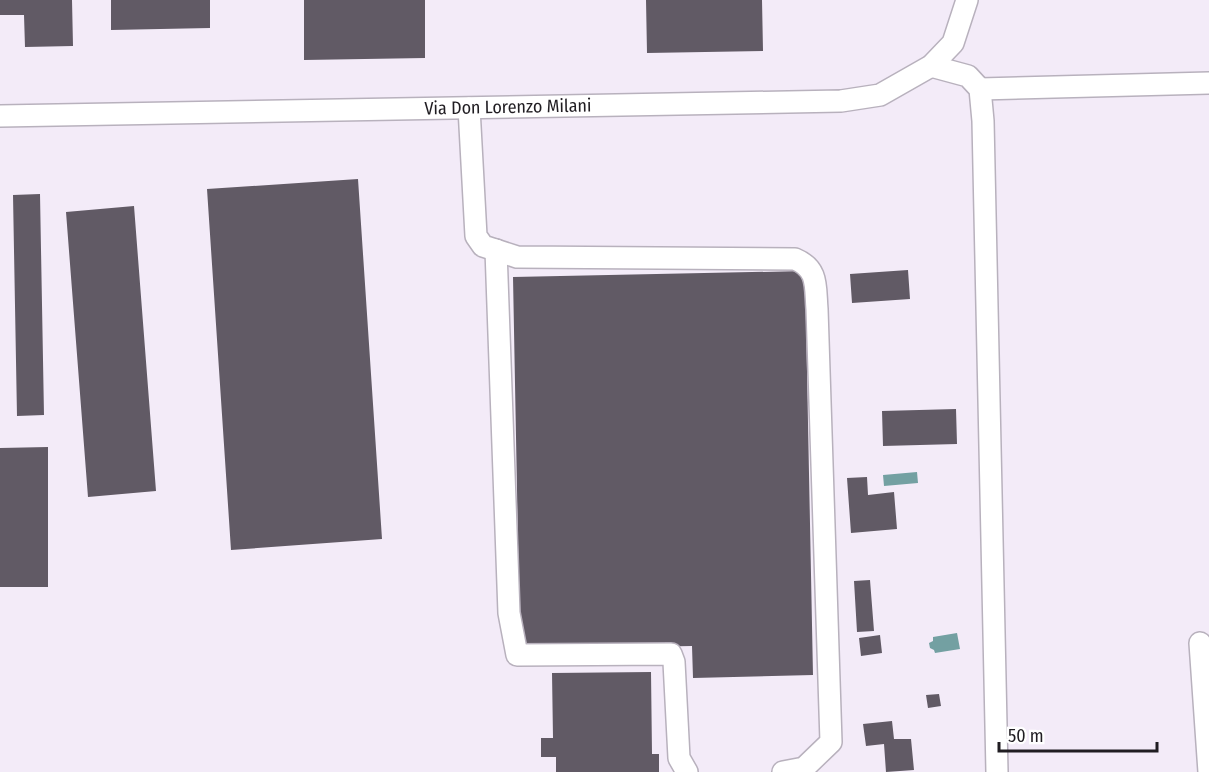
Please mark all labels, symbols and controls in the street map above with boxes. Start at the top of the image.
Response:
street label: Via Don Lorenzo Milani [424,94,592,119]
scale bar [999,715,1156,753]
text: 50 m [1008,725,1044,747]

